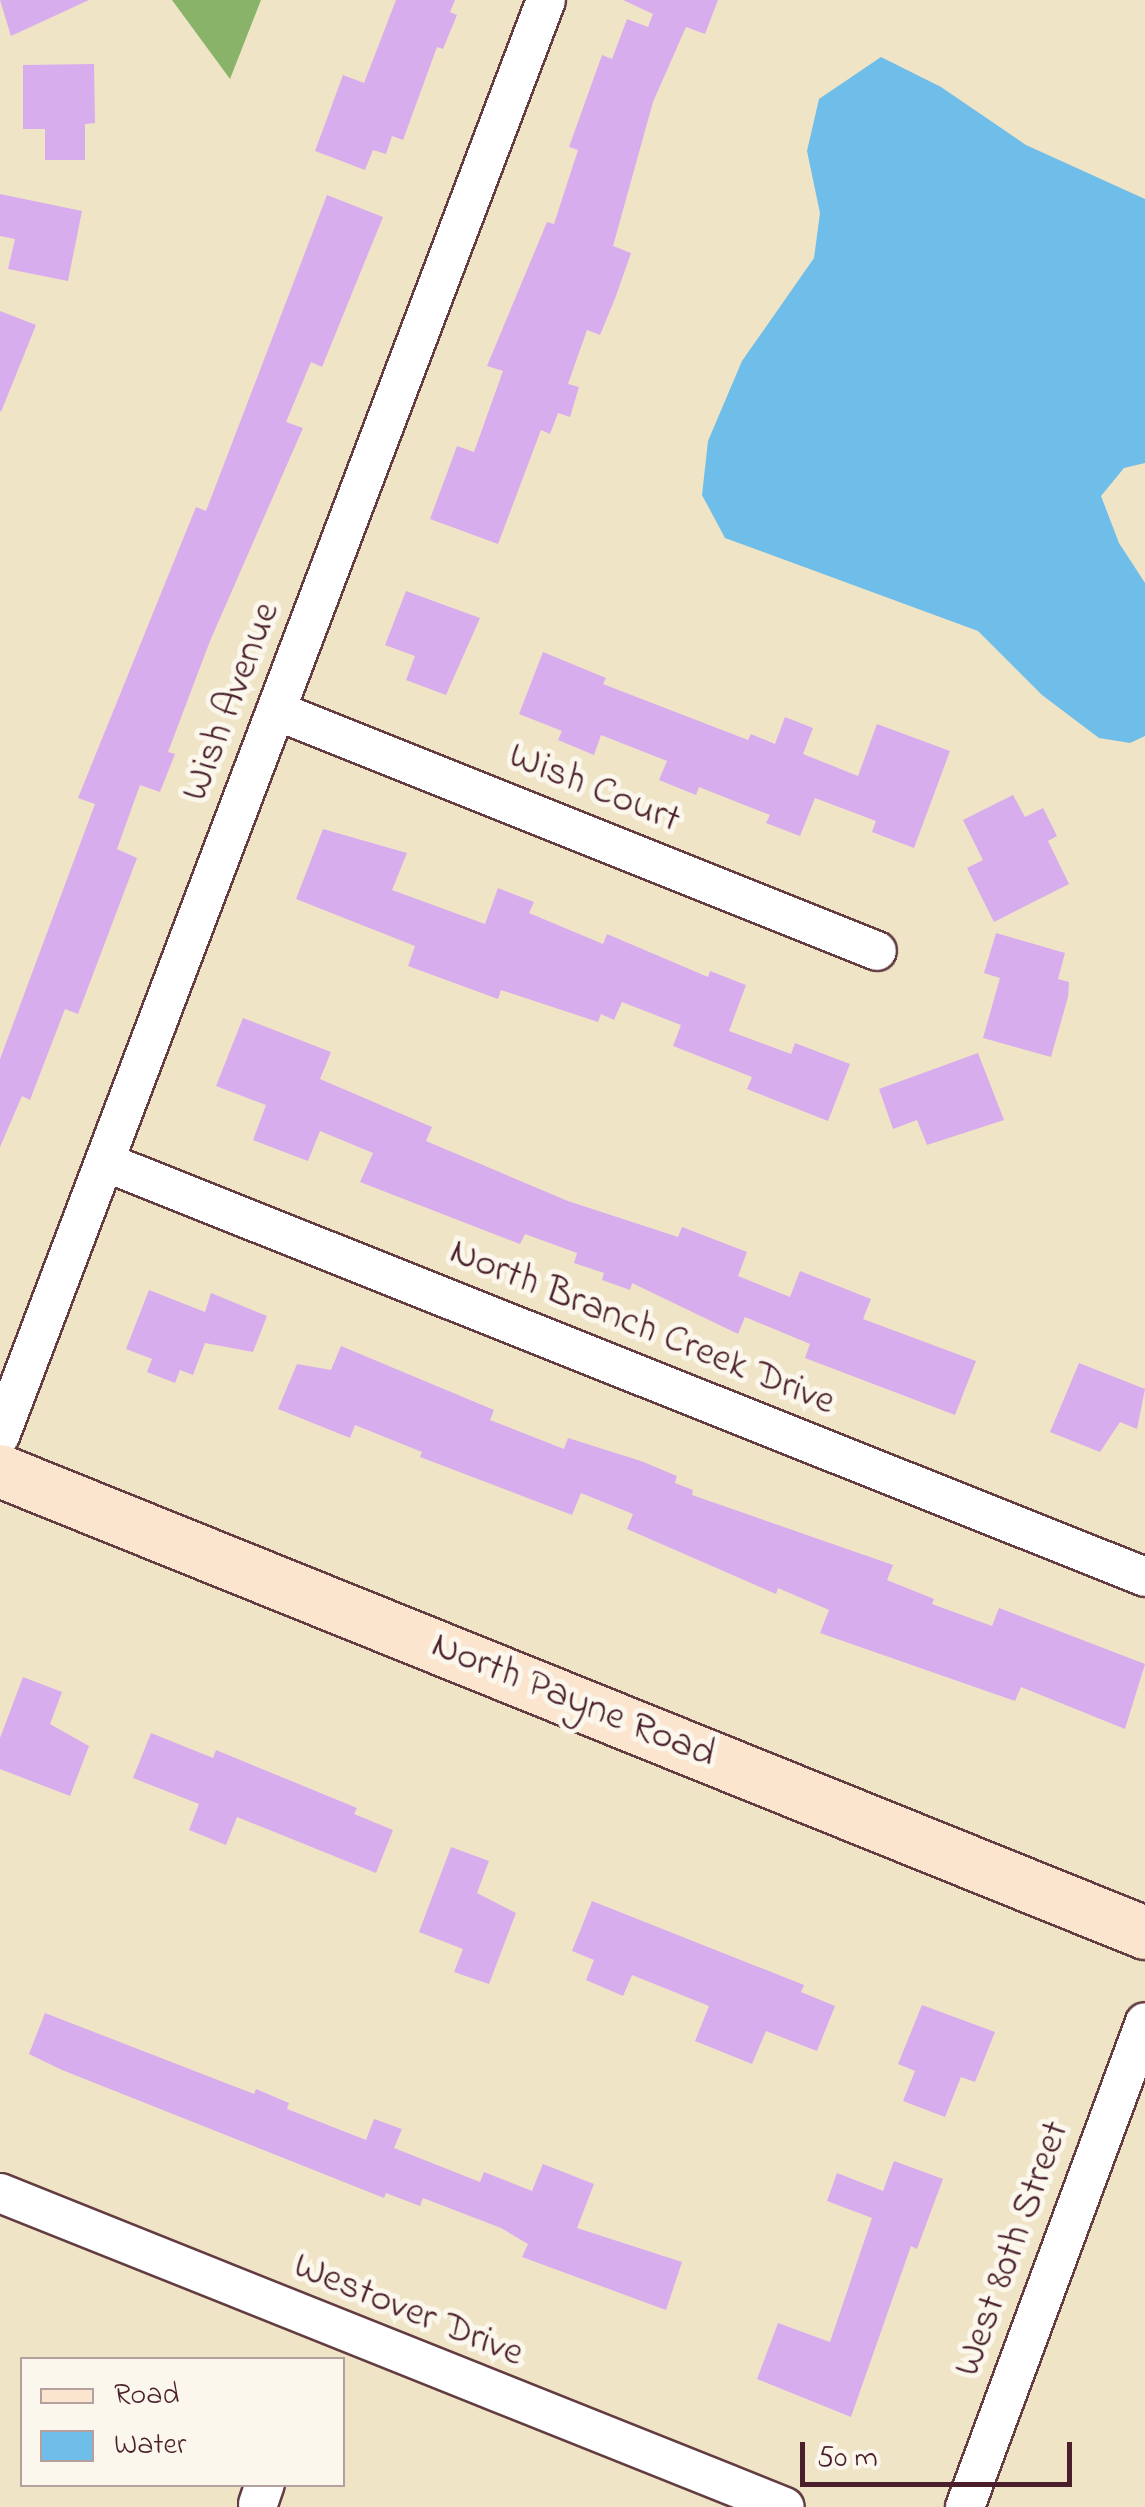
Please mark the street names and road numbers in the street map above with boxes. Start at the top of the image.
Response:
street label: Wish Avenue [172,596,292,808]
street label: Wish Court [501,733,687,845]
street label: North Branch Creek Drive [442,1229,842,1427]
street label: North Payne Road [424,1622,722,1780]
street label: West 80th Street [945,2115,1081,2383]
street label: Westover Drive [286,2243,530,2379]

